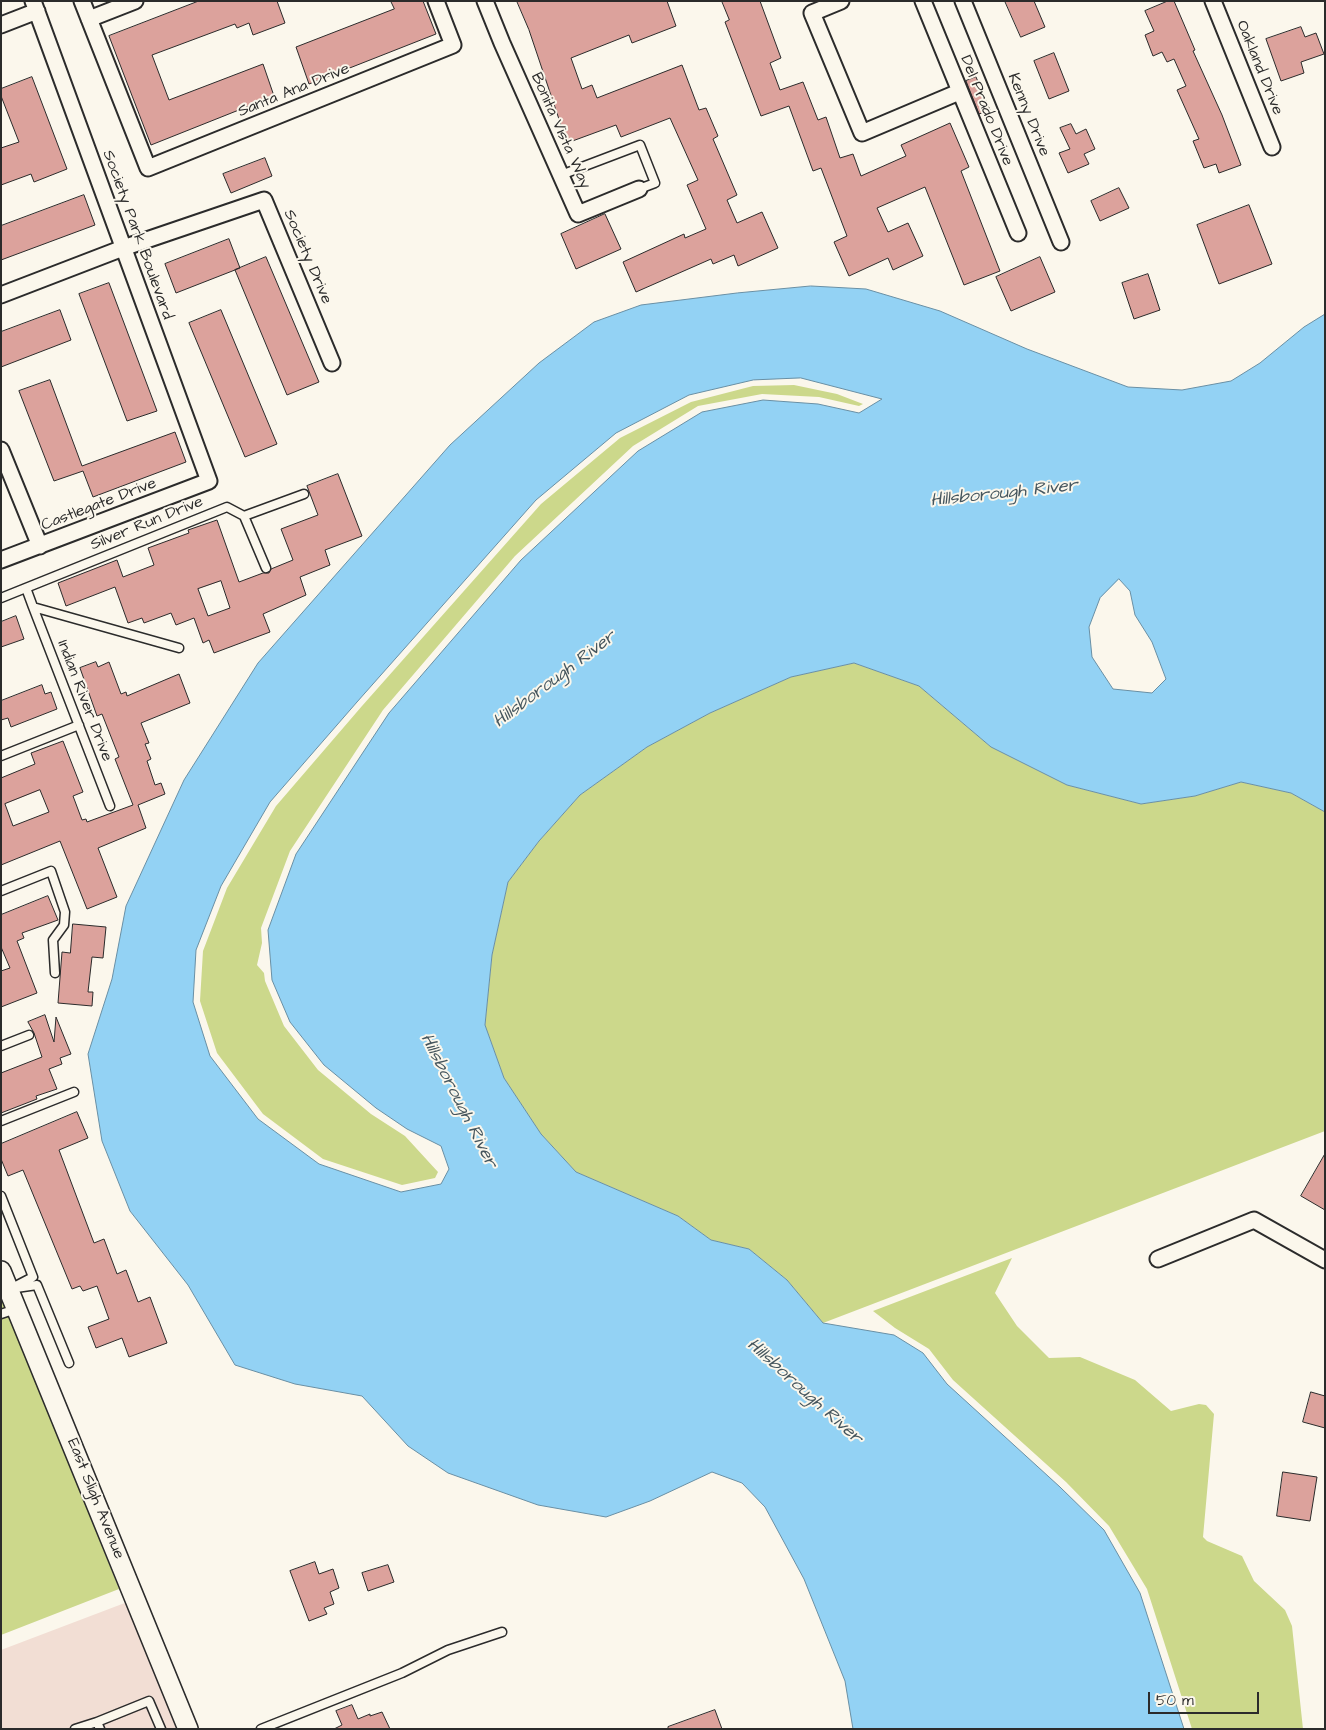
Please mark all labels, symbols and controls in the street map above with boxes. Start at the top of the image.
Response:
street label: Oakland Drive [1231,18,1287,118]
street label: Del Prado Drive [955,53,1017,169]
street label: Santa Ana Drive [235,60,353,122]
street label: Bonita Vista Way [526,70,594,192]
street label: Kenny Drive [1003,71,1053,159]
street label: Society Park Boulevard [97,148,177,322]
street label: Society Drive [278,207,336,307]
street label: Castlegate Drive [39,474,159,536]
water label: Hillsborough River [929,476,1079,512]
street label: Silver Run Drive [88,493,206,555]
water label: Hillsborough River [490,627,620,733]
street label: Indian River Drive [52,638,116,764]
water label: Hillsborough River [415,1030,501,1172]
water label: Hillsborough River [742,1335,866,1449]
street label: East Sligh Avenue [62,1436,128,1562]
scale bar [1151,1682,1262,1714]
text: 50 m [1156,1690,1194,1711]

